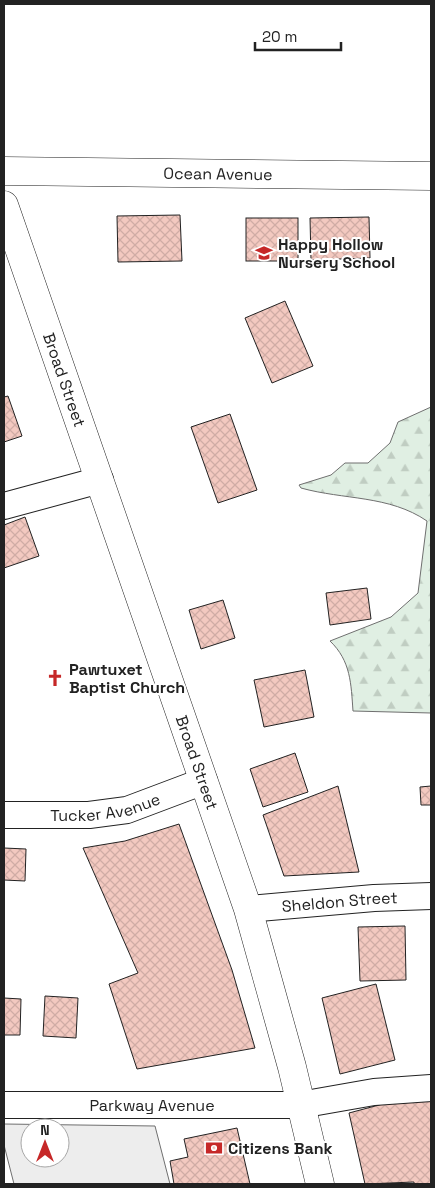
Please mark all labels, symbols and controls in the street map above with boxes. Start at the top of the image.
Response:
scale bar [255,20,341,52]
text: 20 m [262,27,297,46]
street label: Ocean Avenue [163,163,273,185]
place label: Happy Hollow Nursery School [278,234,395,273]
school or university icon: Happy Hollow Nursery School [254,243,274,263]
street label: Broad Street [38,330,90,430]
place label: Pawtuxet Baptist Church [69,659,185,698]
church icon: Pawtuxet Baptist Church [45,668,65,688]
street label: Broad Street [171,713,223,813]
street label: Tucker Avenue [50,788,163,826]
street label: Sheldon Street [281,887,398,917]
street label: Parkway Avenue [89,1095,215,1116]
north arrow [20,1118,70,1168]
text: N [40,1121,50,1139]
bank icon: Citizens Bank [204,1138,224,1158]
place label: Citizens Bank [228,1138,333,1159]

